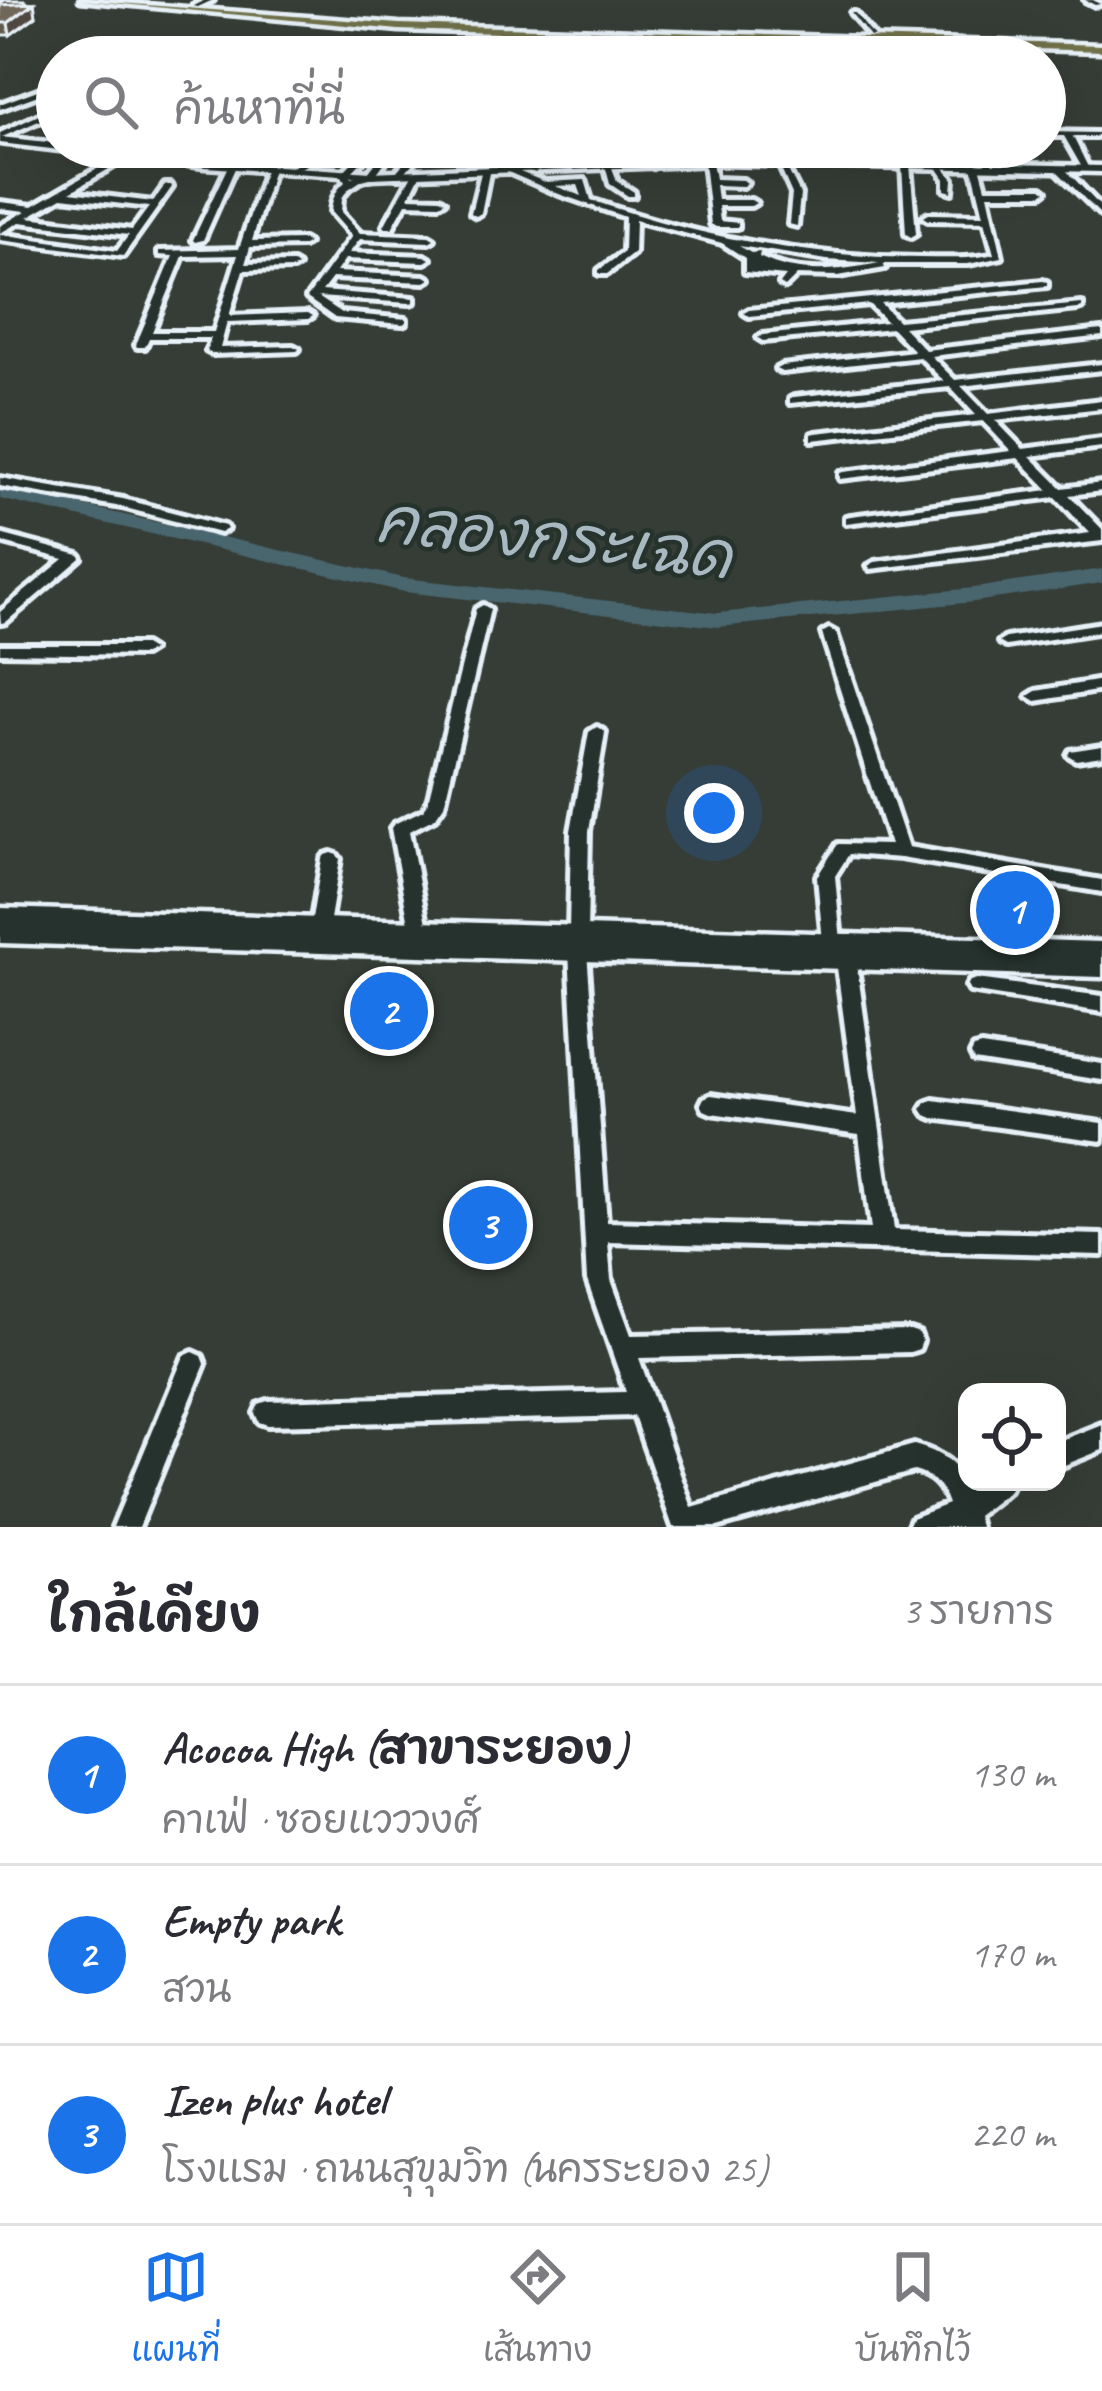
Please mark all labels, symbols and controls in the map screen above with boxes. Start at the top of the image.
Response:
search box [36,36,1066,168]
icon: search [78,69,144,135]
text: ค้นหาที่นี่ [174,81,345,138]
water label: คลองกระเฉด [373,481,738,597]
your location [684,783,744,843]
pin: 1 [976,865,1054,955]
pin: 2 [350,966,428,1056]
pin: 3 [449,1180,527,1270]
map controls [958,1383,1066,1491]
button: locate [958,1383,1066,1491]
text: ใกล้เคียง [48,1582,260,1646]
text: 3 รายการ [902,1587,1054,1636]
text: Acocoa High (สาขาระยอง) [162,1720,628,1777]
text: 1 [78,1750,96,1799]
text: 130 m [970,1750,1054,1799]
text: คาเฟ่ · ซอยแวววงศ์ [162,1796,479,1845]
text: Empty park [162,1892,340,1949]
text: 2 [78,1930,96,1979]
text: 170 m [970,1930,1054,1979]
text: สวน [162,1965,232,2014]
text: Izen plus hotel [162,2072,385,2129]
text: 3 [78,2110,96,2159]
text: 220 m [970,2110,1054,2159]
text: โรงแรม · ถนนสุขุมวิท (นครระยอง 25) [162,2145,768,2194]
tab: แผนที่ [131,2244,220,2374]
tab: เส้นทาง [483,2244,592,2374]
tab: บันทึกไว้ [855,2244,971,2374]

